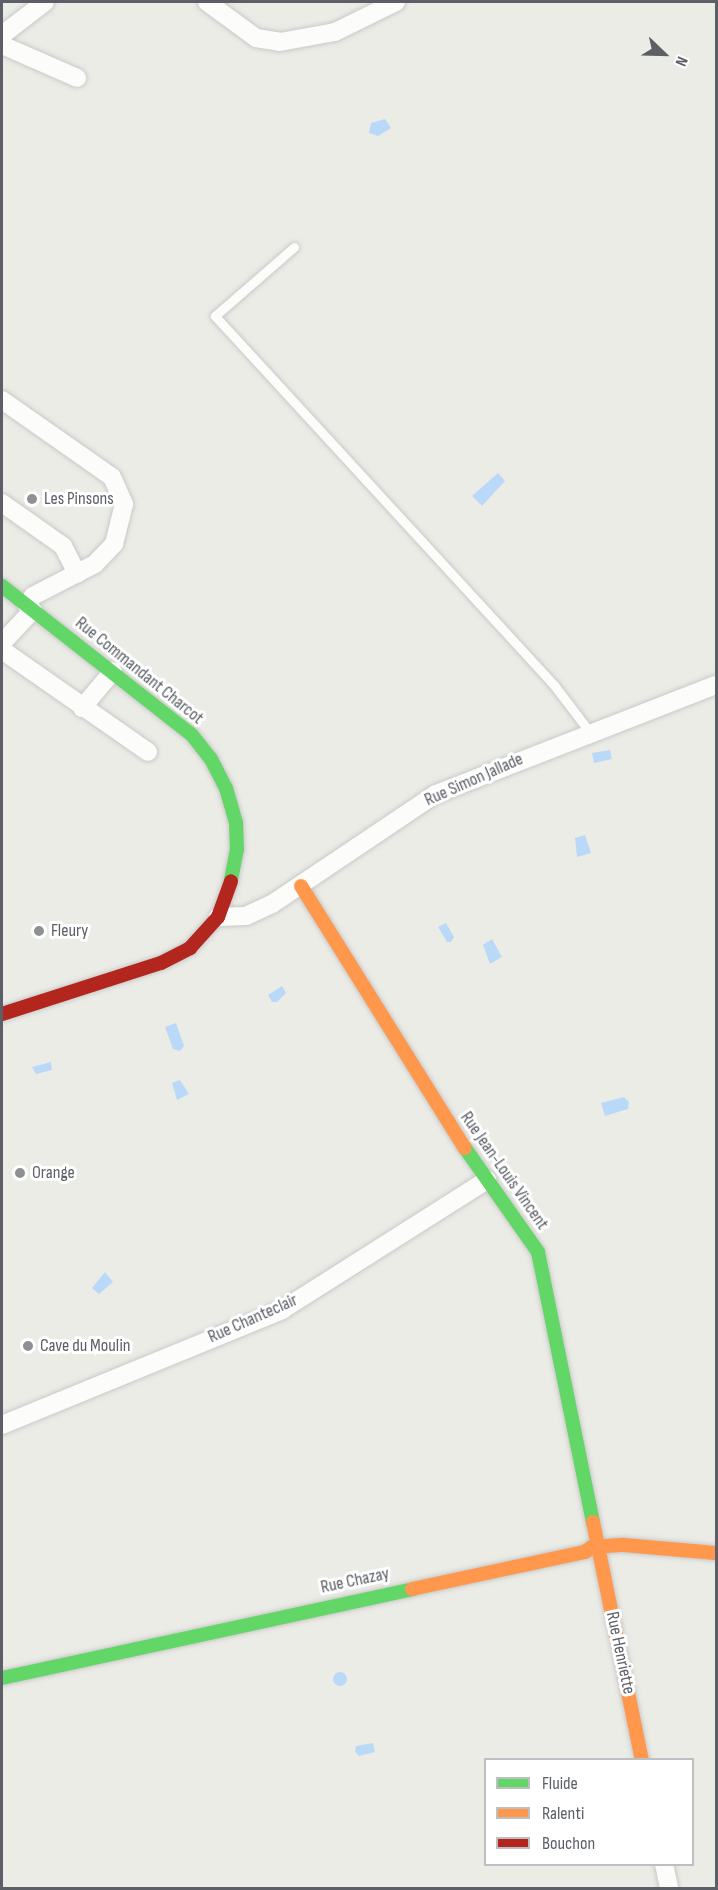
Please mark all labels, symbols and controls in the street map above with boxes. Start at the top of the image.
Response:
north arrow [634,24,694,84]
text: N [671,54,691,69]
place label: Les Pinsons [44,488,114,510]
marker: Les Pinsons [25,492,39,506]
street label: Rue Commandant Charcot [71,613,207,729]
street label: Rue Simon Jallade [421,749,527,811]
place label: Fleury [51,920,88,942]
marker: Fleury [32,924,46,938]
street label: Rue Jean-Louis Vincent [455,1108,553,1234]
place label: Orange [32,1162,75,1184]
marker: Orange [13,1166,27,1180]
street label: Rue Chanteclair [205,1290,301,1348]
place label: Cave du Moulin [40,1335,131,1357]
marker: Cave du Moulin [21,1339,35,1353]
street label: Rue Chazay [319,1563,391,1599]
street label: Rue Henriette [601,1610,639,1696]
legend [484,1758,694,1866]
text: Fluide [542,1773,578,1794]
text: Ralenti [542,1803,584,1824]
text: Bouchon [542,1833,595,1854]

